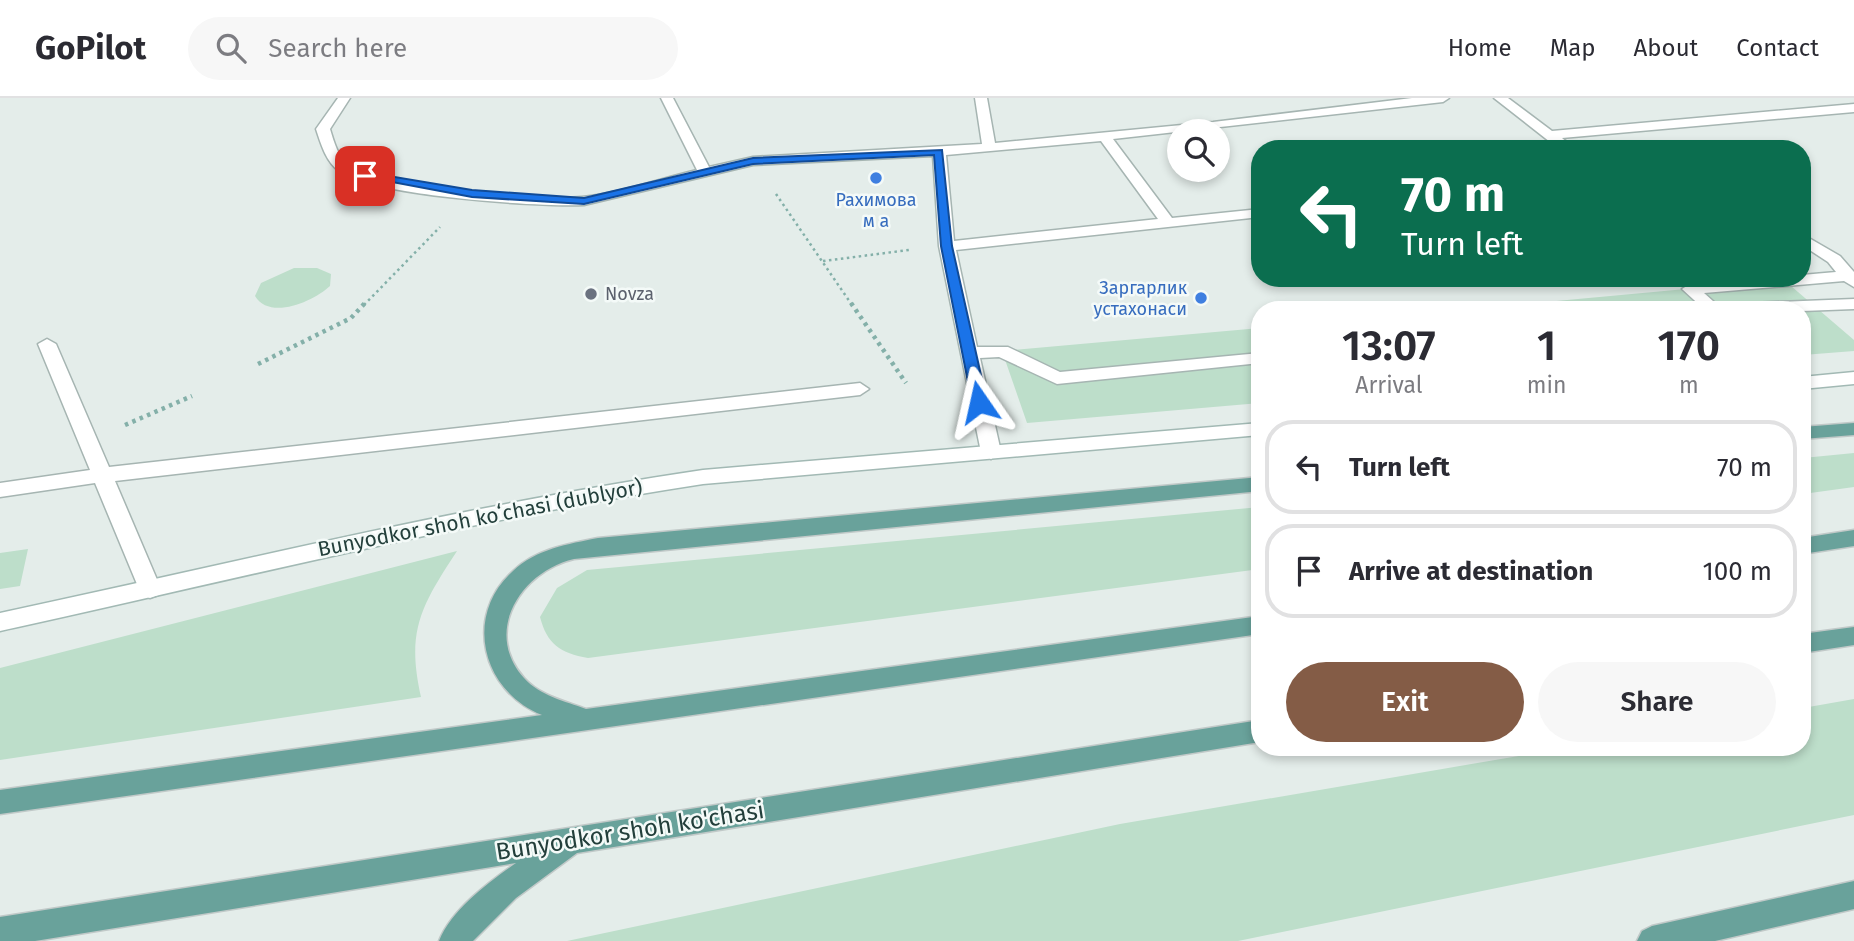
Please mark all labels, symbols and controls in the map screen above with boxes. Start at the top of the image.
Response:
search box [188,17,678,80]
text: GoPilot [35,28,146,68]
icon: search [212,29,250,67]
text: Search here [268,33,407,64]
text: Home [1448,34,1512,62]
text: Map [1550,34,1596,62]
text: About [1634,34,1698,62]
text: Contact [1736,34,1819,62]
map controls [1167,119,1230,182]
button: search [1167,119,1230,182]
pin [335,146,395,206]
icon: arrive [346,157,384,195]
text: 70 m [1401,165,1505,224]
icon: left [1286,168,1377,259]
marker: Рахимова м а [868,170,884,186]
place label: Рахимова м а [835,189,917,232]
text: Turn left [1401,225,1523,263]
place label: Заргарлик устахонаси [1093,277,1188,320]
place label: Novza [605,283,654,305]
marker: Novza [583,286,599,302]
marker: Заргарлик устахонаси [1193,290,1209,306]
text: 13:07 [1342,321,1436,371]
text: 1 [1537,321,1556,371]
text: 170 [1658,321,1720,371]
position arrow [942,365,1016,439]
text: Arrival [1355,371,1423,399]
text: min [1527,371,1567,399]
text: m [1679,371,1699,399]
icon: left [1290,448,1328,486]
text: Turn left [1349,452,1450,483]
text: 70 m [1717,452,1772,483]
street label: Bunyodkor shoh koʻchasi (dublyor) [315,474,645,562]
icon: arrive [1290,552,1328,590]
text: Arrive at destination [1349,556,1593,587]
text: 100 m [1703,556,1772,587]
button: Exit [1286,662,1524,742]
button: Share [1538,662,1776,742]
street label: Bunyodkor shoh ko'chasi [494,796,766,866]

